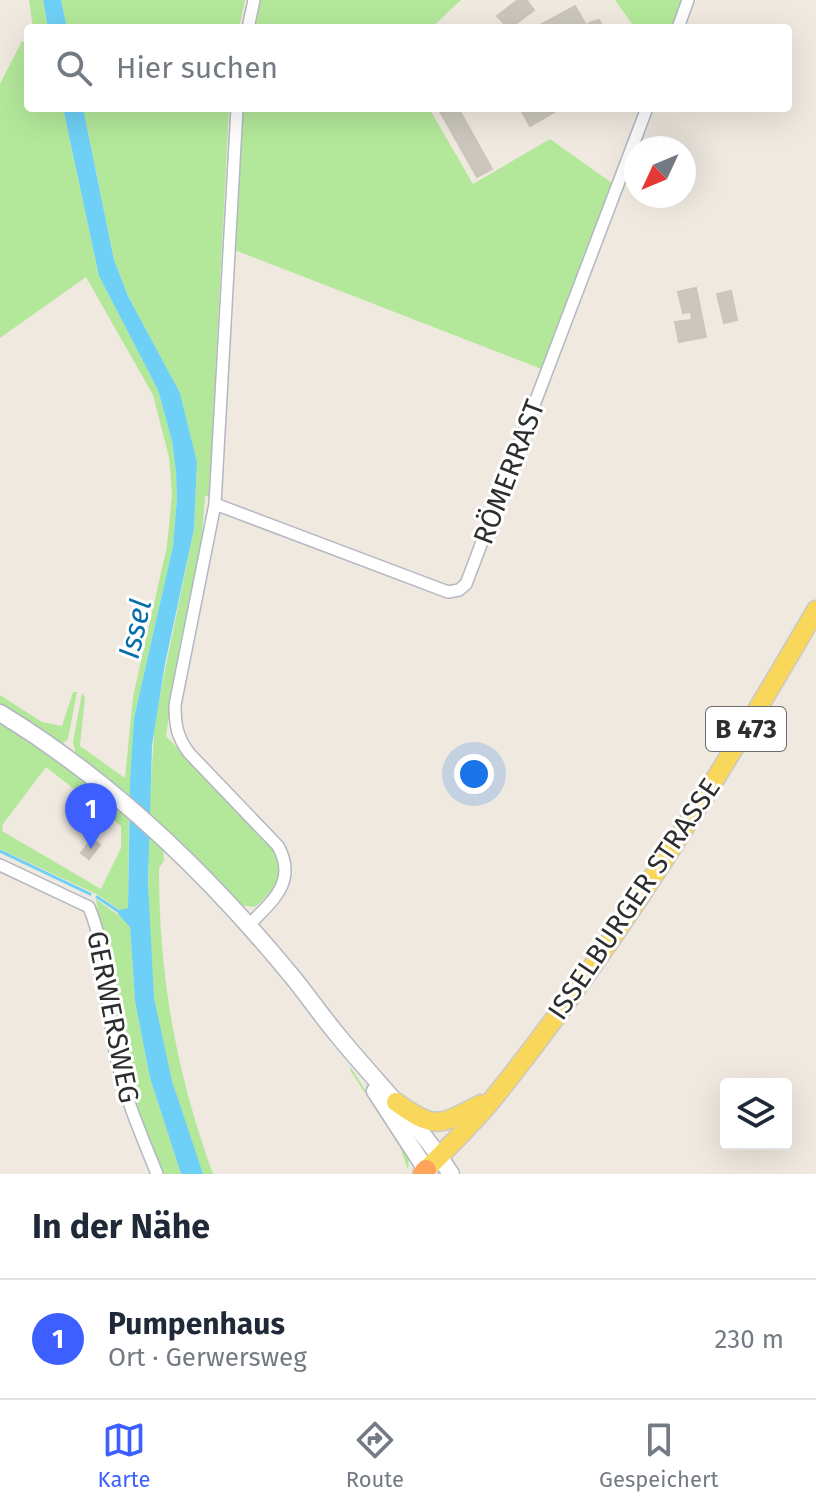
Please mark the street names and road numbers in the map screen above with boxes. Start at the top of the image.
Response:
street label: RÖMERRAST [466,395,552,549]
road number: B 473 [706,707,786,751]
street label: ISSELBURGER STRASSE [541,772,727,1026]
street label: GERWERSWEG [80,928,146,1106]

